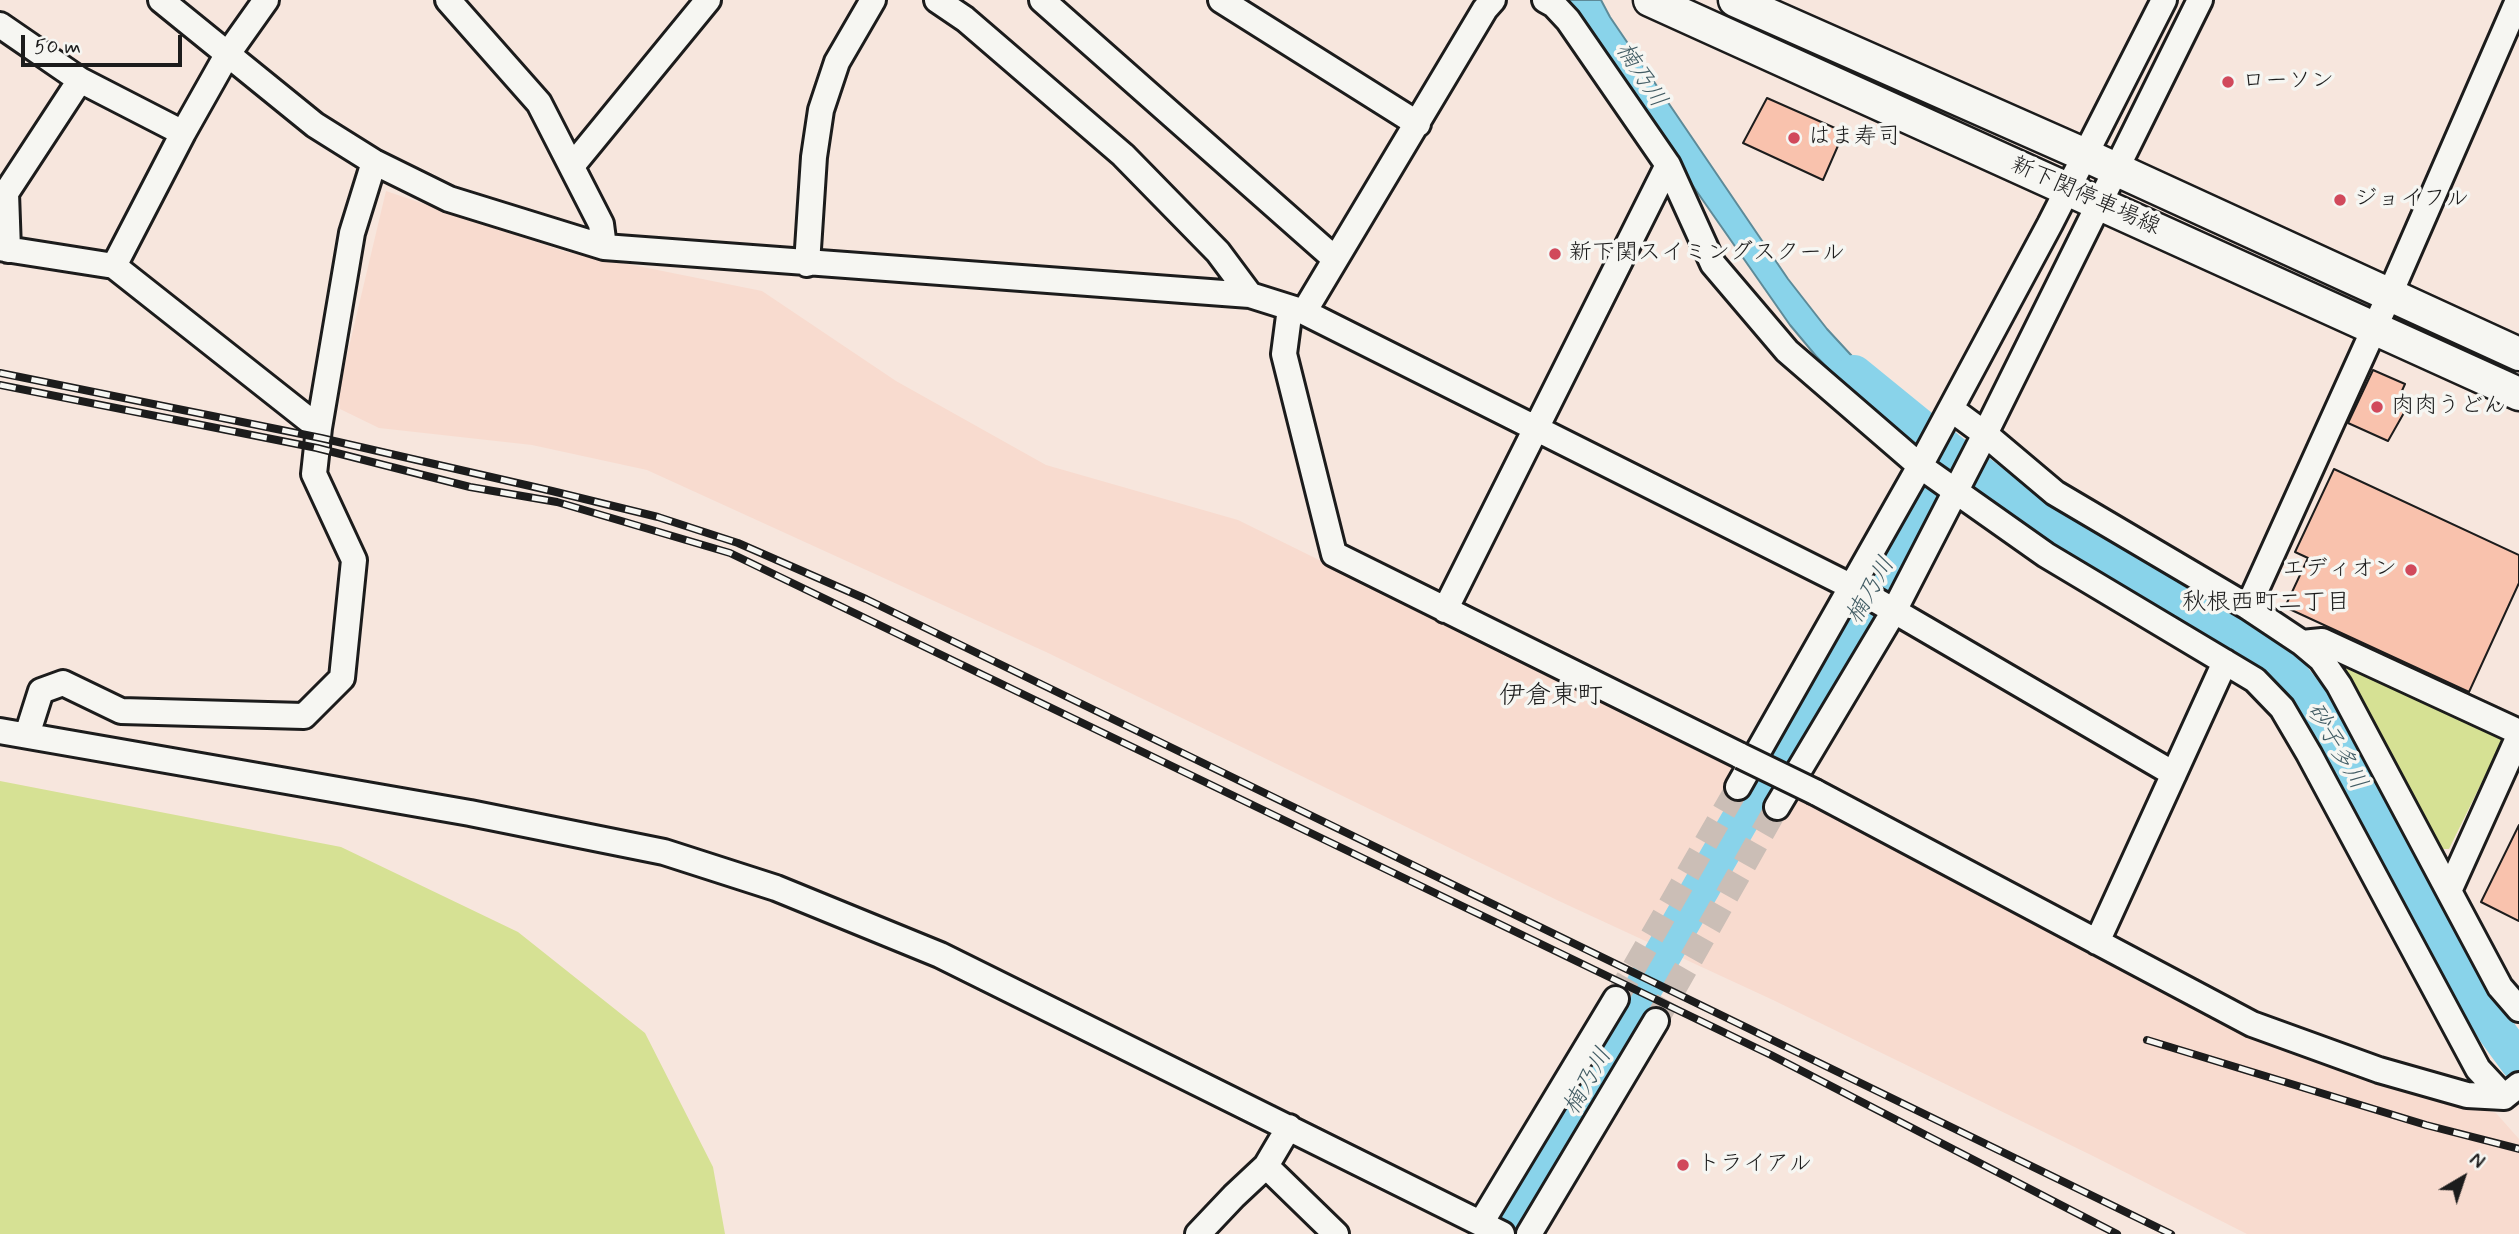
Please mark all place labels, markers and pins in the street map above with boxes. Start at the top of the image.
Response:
place label: ローソン [2242,68,2334,96]
marker: ローソン [2220,74,2236,90]
place label: はま寿司 [1808,124,1900,152]
marker: はま寿司 [1786,130,1802,146]
place label: ジョイフル [2354,186,2469,214]
marker: ジョイフル [2332,192,2348,208]
place label: 新下関スイミングスクール [1569,240,1845,268]
marker: 新下関スイミングスクール [1547,246,1563,262]
place label: 肉肉うどん [2391,393,2506,421]
marker: 肉肉うどん [2369,399,2385,415]
place label: エディオン [2282,556,2397,584]
marker: エディオン [2403,562,2419,578]
place label: トライアル [1697,1151,1812,1179]
marker: トライアル [1675,1157,1691,1173]

